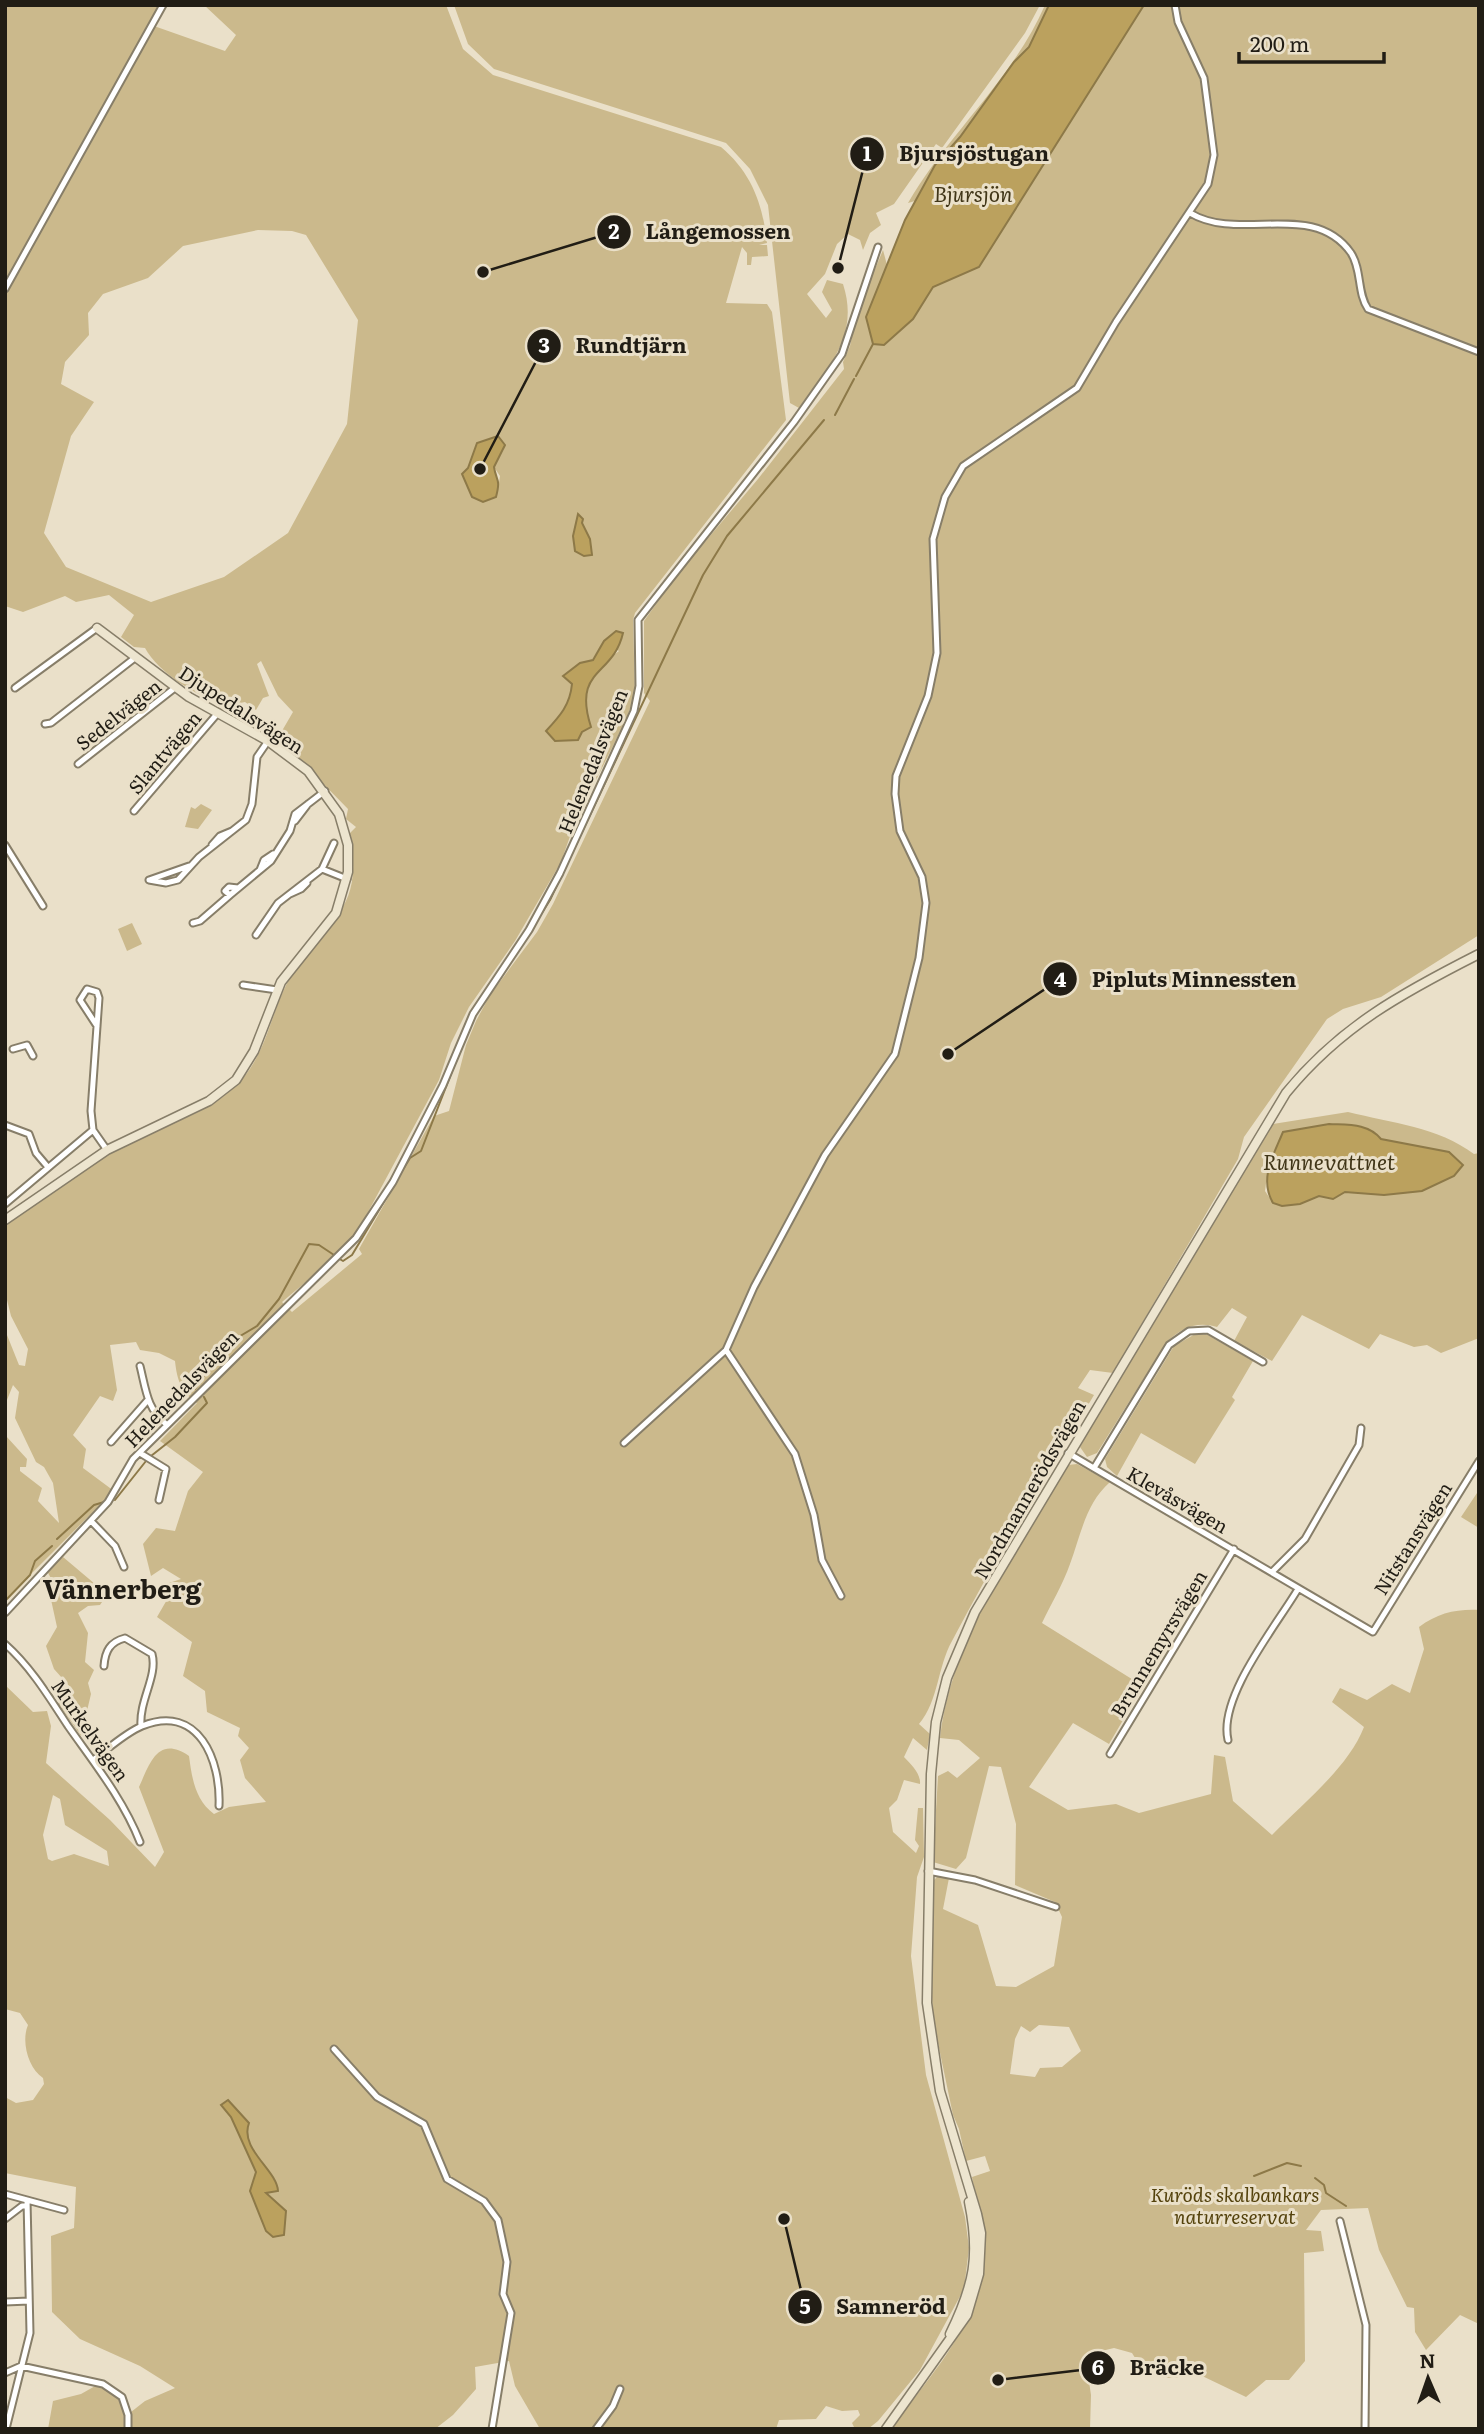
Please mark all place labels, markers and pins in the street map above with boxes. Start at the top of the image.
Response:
callout: Bjursjöstugan [850,133,1063,175]
callout: Långemossen [596,211,804,253]
callout: Rundtjärn [527,325,701,367]
callout: Pipluts Minnessten [1043,958,1310,1000]
callout: Samneröd [788,2286,960,2328]
callout: Bräcke [1080,2347,1218,2389]

